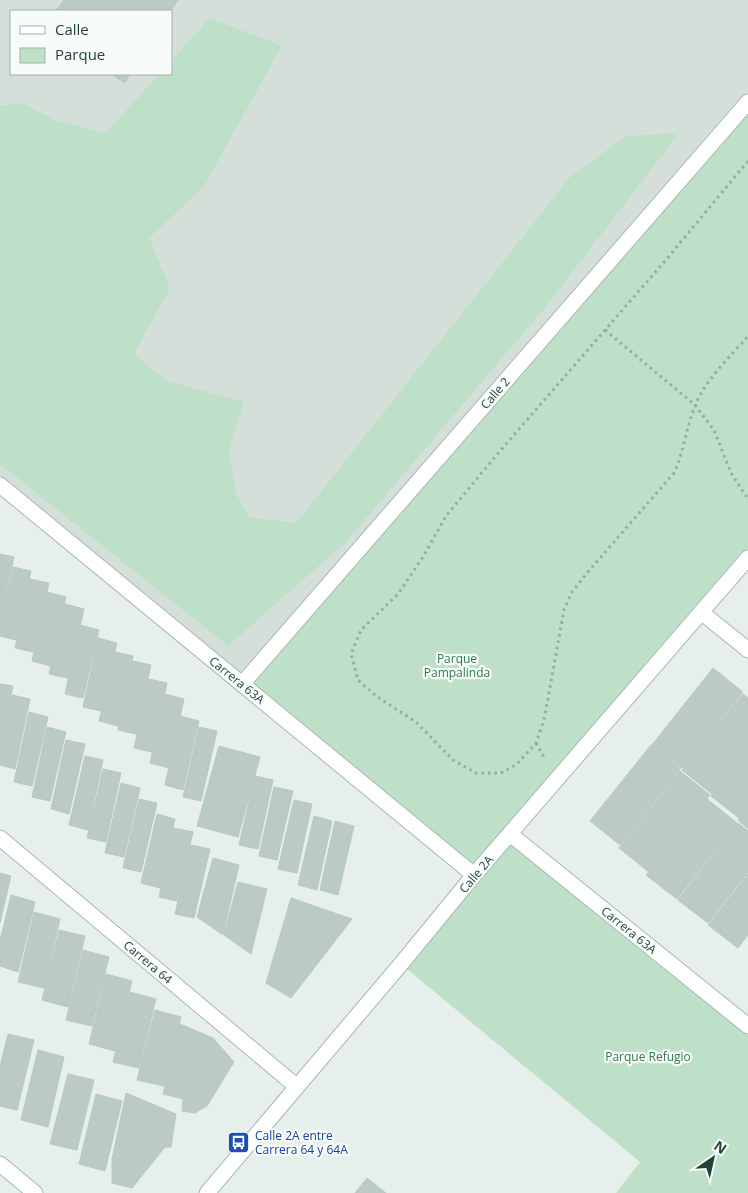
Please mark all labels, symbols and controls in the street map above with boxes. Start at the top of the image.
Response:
legend [10,10,172,75]
text: Calle [55,19,89,39]
text: Parque [55,44,105,64]
street label: Calle 2 [476,373,514,413]
park label: Parque Pampalinda [424,650,490,681]
street label: Carrera 63A [206,652,269,708]
street label: Calle 2A [455,851,497,897]
street label: Carrera 63A [598,902,661,958]
street label: Carrera 64 [120,936,176,988]
park label: Parque Refugio [605,1048,691,1065]
place label: Calle 2A entre Carrera 64 y 64A [255,1127,348,1158]
bus stop icon: Calle 2A entre Carrera 64 y 64A [227,1130,251,1154]
north arrow [688,1133,738,1183]
text: N [711,1136,731,1158]

